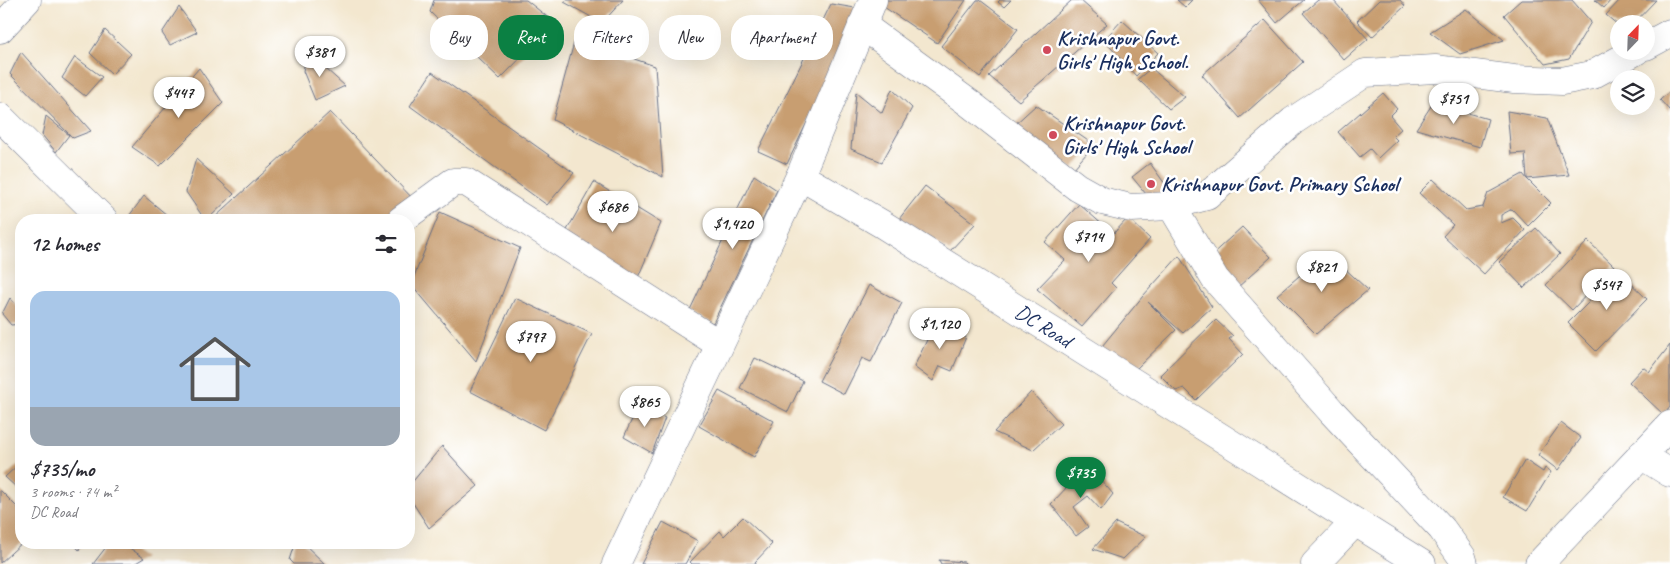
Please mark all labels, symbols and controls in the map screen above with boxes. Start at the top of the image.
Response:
chip: Buy [430,15,488,60]
chip: Rent [498,15,564,60]
chip: Filters [574,15,649,60]
chip: New [659,15,721,60]
chip: Apartment [731,15,833,60]
north arrow [1610,15,1655,60]
map controls [1610,15,1655,115]
place label: Krishnapur Govt. Girls' High School. [1057,25,1189,75]
pin: $381 [290,36,350,78]
text: $381 [306,42,334,62]
marker: Krishnapur Govt. Girls' High School. [1041,44,1053,56]
button: layers [1610,70,1655,115]
pin: $447 [149,76,209,119]
pin: $751 [1424,82,1484,125]
text: $447 [165,83,193,103]
text: $751 [1440,89,1468,109]
place label: Krishnapur Govt. Girls' High School [1063,110,1194,160]
marker: Krishnapur Govt. Girls' High School [1047,129,1059,141]
place label: Krishnapur Govt. Primary School [1161,171,1402,197]
marker: Krishnapur Govt. Primary School [1145,178,1157,190]
pin: $686 [583,190,643,233]
text: $686 [598,197,628,217]
pin: $1,420 [692,208,774,250]
text: $1,420 [713,214,753,234]
pin: $714 [1059,220,1119,263]
text: $714 [1075,227,1103,247]
icon: filters [372,230,400,258]
text: 12 homes [30,231,99,257]
pin: $821 [1292,250,1352,293]
text: $821 [1308,257,1336,277]
pin: $547 [1577,268,1637,311]
text: $547 [1593,275,1621,295]
street label: DC Road [1011,298,1080,355]
pin: $1,120 [899,308,981,350]
text: $1,120 [920,314,960,334]
pin: $797 [501,320,561,363]
icon: home [170,324,260,414]
text: $797 [517,327,545,347]
pin: $865 [615,386,675,428]
text: $865 [631,392,659,412]
text: $735/mo [30,456,94,482]
pin: $735 [1051,456,1111,499]
text: $735 [1067,463,1095,483]
text: 3 rooms · 74 m² [30,482,116,502]
text: DC Road [30,502,77,522]

